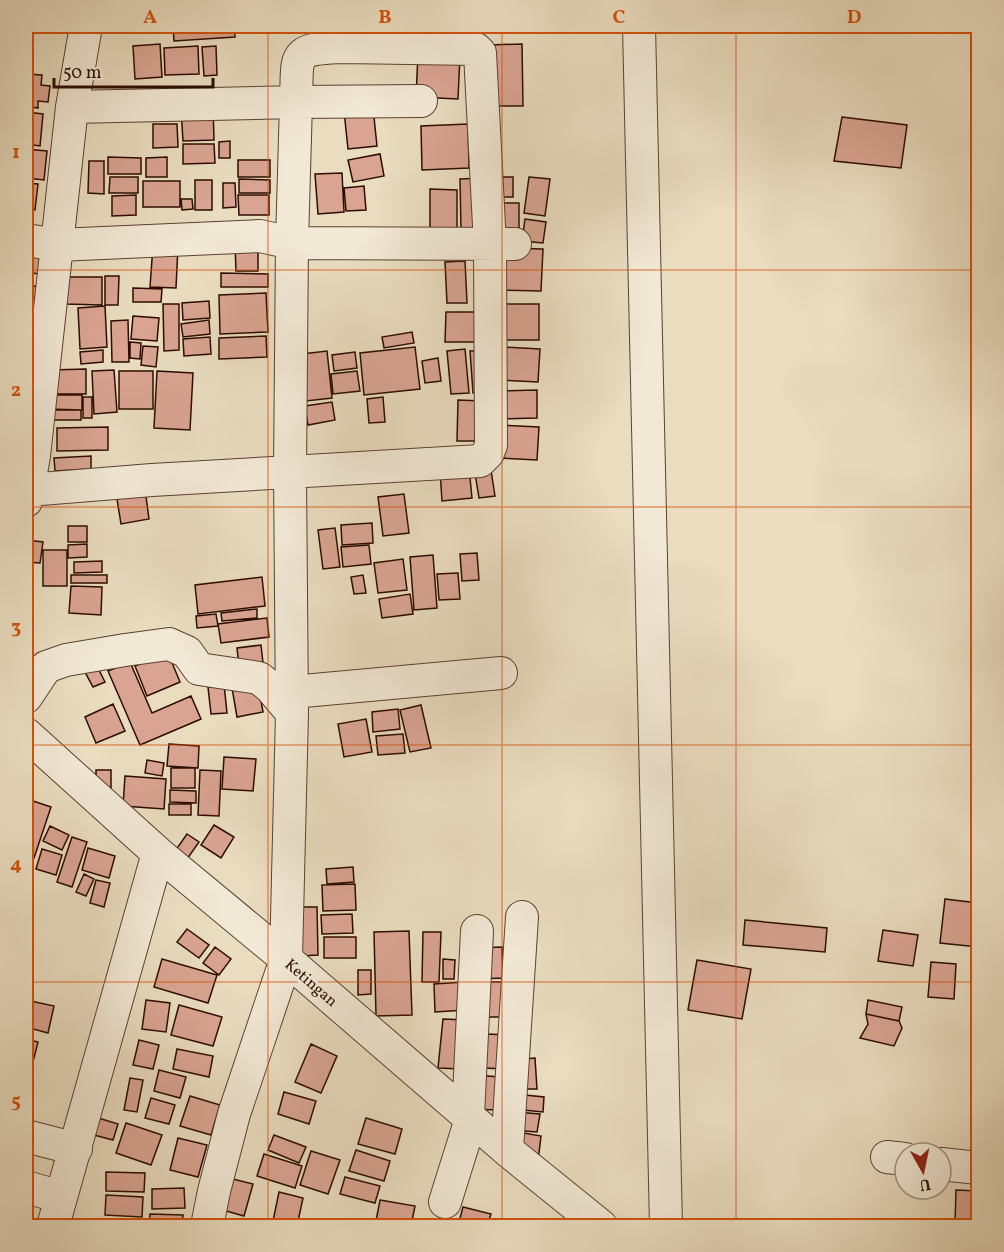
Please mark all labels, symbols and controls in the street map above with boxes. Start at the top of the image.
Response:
text: A [143,4,157,32]
text: B [378,4,392,32]
text: C [613,4,626,32]
text: D [847,4,861,32]
scale bar [54,51,213,89]
text: 50 m [63,61,102,86]
text: 1 [12,139,20,167]
text: 2 [11,377,21,405]
text: 3 [11,614,21,642]
text: 4 [10,851,22,879]
street label: Ketingan [280,954,342,1013]
text: 5 [11,1088,21,1116]
north arrow [893,1141,953,1201]
text: U [918,1172,932,1196]

